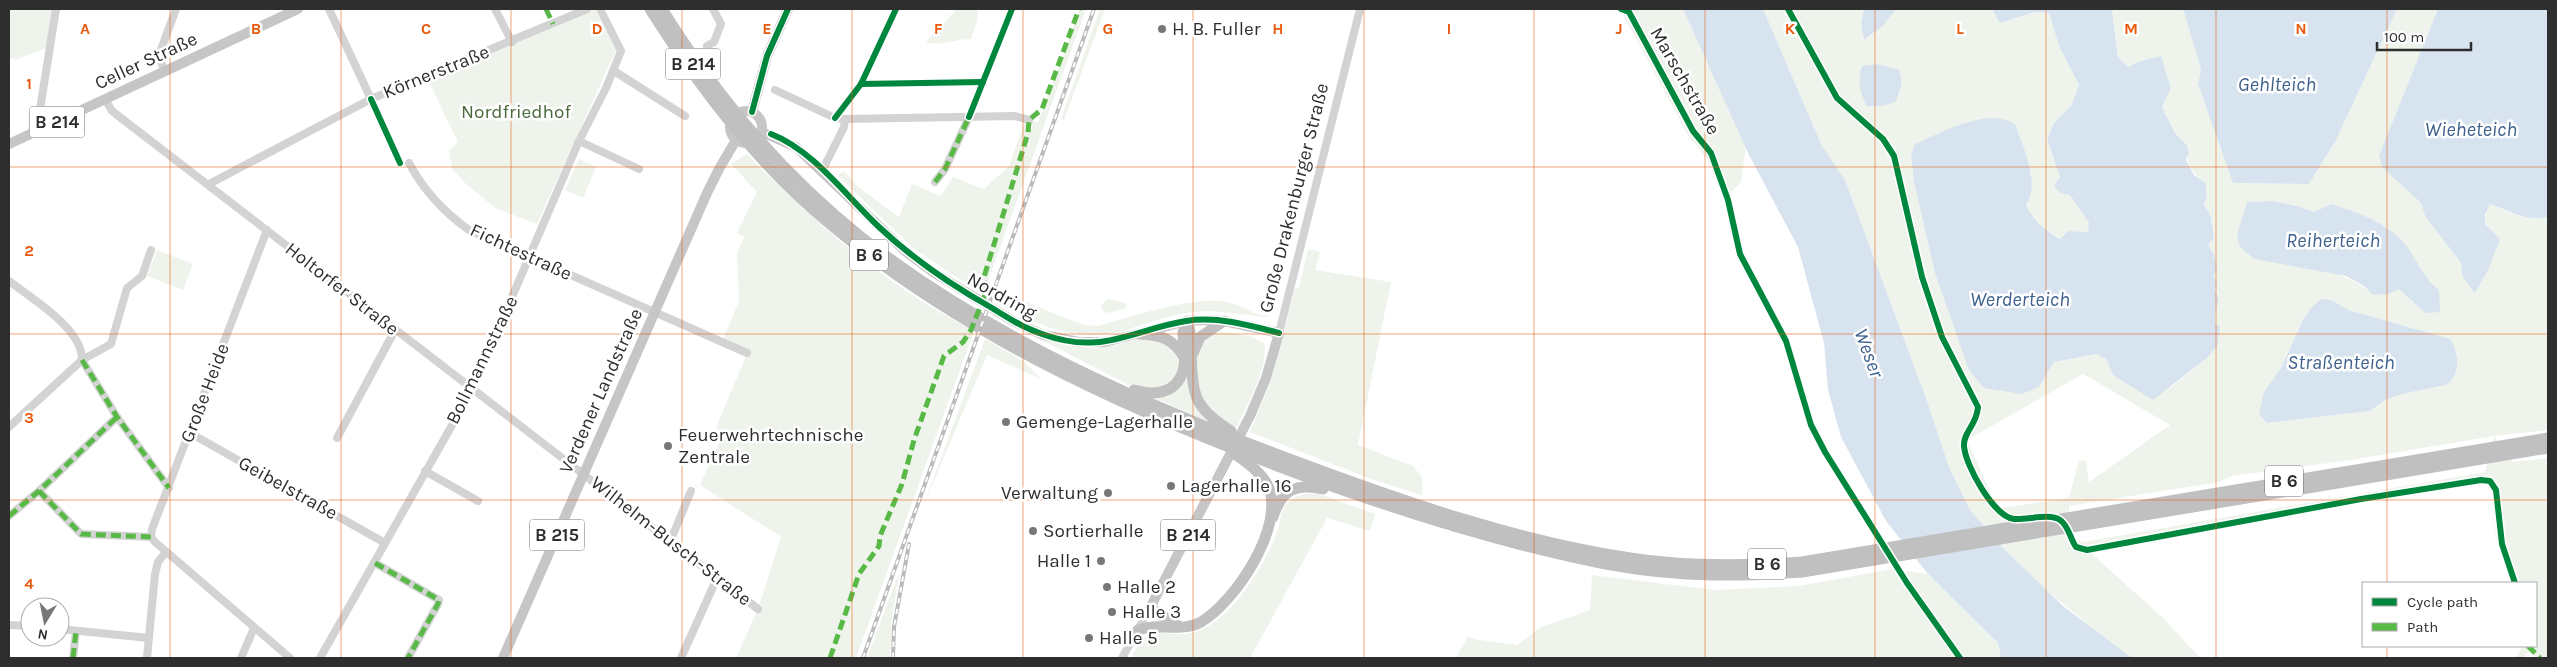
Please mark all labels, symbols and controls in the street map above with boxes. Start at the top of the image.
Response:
place label: H. B. Fuller [1172,18,1261,40]
text: A [80,19,90,38]
text: B [251,19,261,38]
text: C [421,19,431,38]
text: D [592,19,603,38]
text: E [762,19,772,38]
text: F [934,19,943,38]
text: G [1103,19,1113,38]
text: H [1272,19,1284,38]
text: I [1447,19,1451,38]
text: J [1615,19,1623,38]
text: K [1785,19,1796,38]
text: L [1956,19,1964,38]
text: M [2124,19,2138,38]
text: N [2295,19,2307,38]
scale bar [2377,20,2471,52]
marker: H. B. Fuller [1156,23,1168,35]
street label: Marschstraße [1645,23,1725,139]
street label: Celler Straße [91,28,201,94]
text: 100 m [2384,28,2424,46]
street label: Körnerstraße [380,41,492,103]
road number: B 214 [666,49,720,80]
water label: Gehlteich [2238,73,2316,96]
text: 1 [26,74,32,93]
street label: Große Drakenburger Straße [1255,81,1333,315]
park label: Nordfriedhof [461,101,571,123]
road number: B 214 [30,106,84,138]
water label: Wieheteich [2425,118,2517,141]
street label: Fichtestraße [467,219,575,285]
water label: Reiherteich [2286,229,2380,252]
street label: Holtorfer Straße [281,238,403,340]
road number: B 6 [850,240,888,270]
text: 2 [24,241,34,260]
street label: Nordring [963,268,1041,324]
water label: Werderteich [1970,288,2070,311]
street label: Bollmannstraße [441,292,523,428]
street label: Verdener Landstraße [555,305,647,477]
water label: Weser [1850,325,1889,382]
street label: Große Heide [176,340,234,446]
water label: Straßenteich [2287,351,2395,374]
text: 3 [24,408,34,427]
place label: Gemenge-Lagerhalle [1016,411,1193,433]
marker: Gemenge-Lagerhalle [1000,416,1012,428]
place label: Feuerwehrtechnische Zentrale [678,424,863,468]
marker: Feuerwehrtechnische Zentrale [662,440,674,452]
street label: Geibelstraße [235,452,341,524]
road number: B 6 [2265,466,2303,496]
street label: Wilhelm-Busch-Straße [586,472,756,610]
place label: Lagerhalle 16 [1181,475,1292,497]
marker: Lagerhalle 16 [1165,480,1177,492]
place label: Verwaltung [1001,482,1098,504]
marker: Verwaltung [1102,487,1114,499]
road number: B 215 [530,520,584,550]
place label: Sortierhalle [1043,520,1144,542]
road number: B 214 [1160,520,1216,550]
marker: Sortierhalle [1027,525,1039,537]
road number: B 6 [1748,548,1786,580]
place label: Halle 1 [1037,550,1091,572]
marker: Halle 1 [1095,555,1107,567]
text: 4 [24,574,34,593]
place label: Halle 2 [1117,576,1176,598]
marker: Halle 2 [1101,581,1113,593]
legend [2362,582,2537,647]
text: Cycle path [2407,593,2478,611]
north arrow [20,597,70,647]
place label: Halle 3 [1122,601,1181,623]
marker: Halle 3 [1106,606,1118,618]
text: Path [2407,618,2438,636]
text: N [36,625,49,644]
place label: Halle 5 [1099,627,1158,649]
marker: Halle 5 [1083,632,1095,644]

